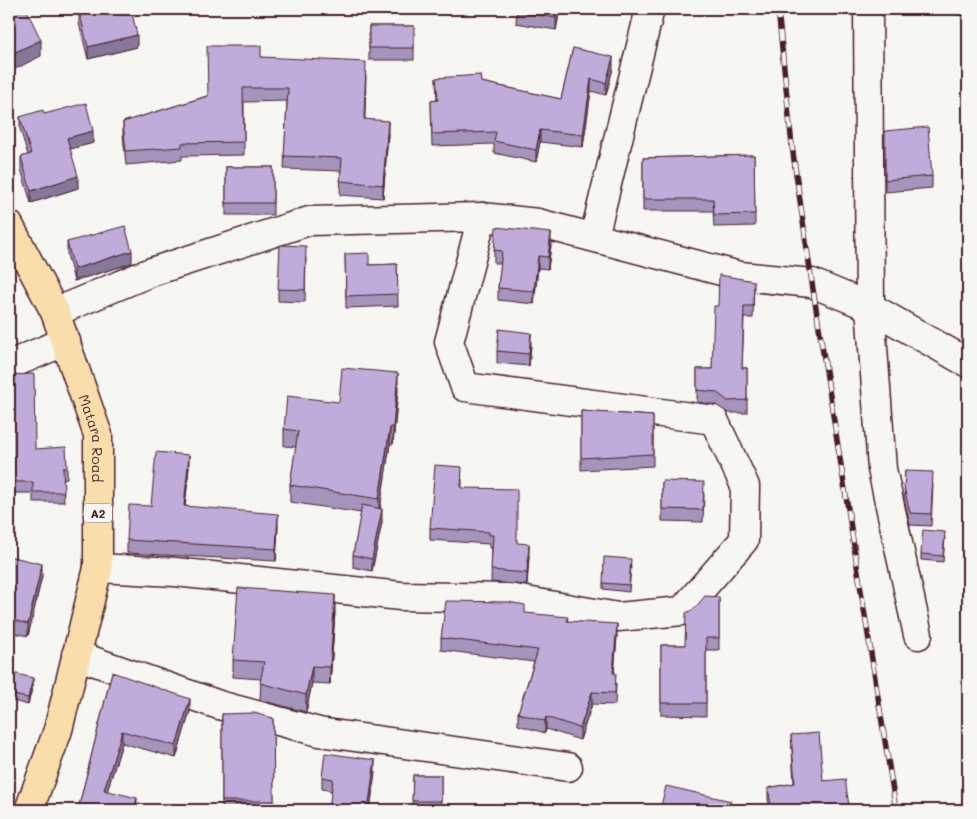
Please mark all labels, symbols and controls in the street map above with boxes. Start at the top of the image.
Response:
street label: Matara Road [75,392,108,482]
road number: A2 [84,503,112,522]

